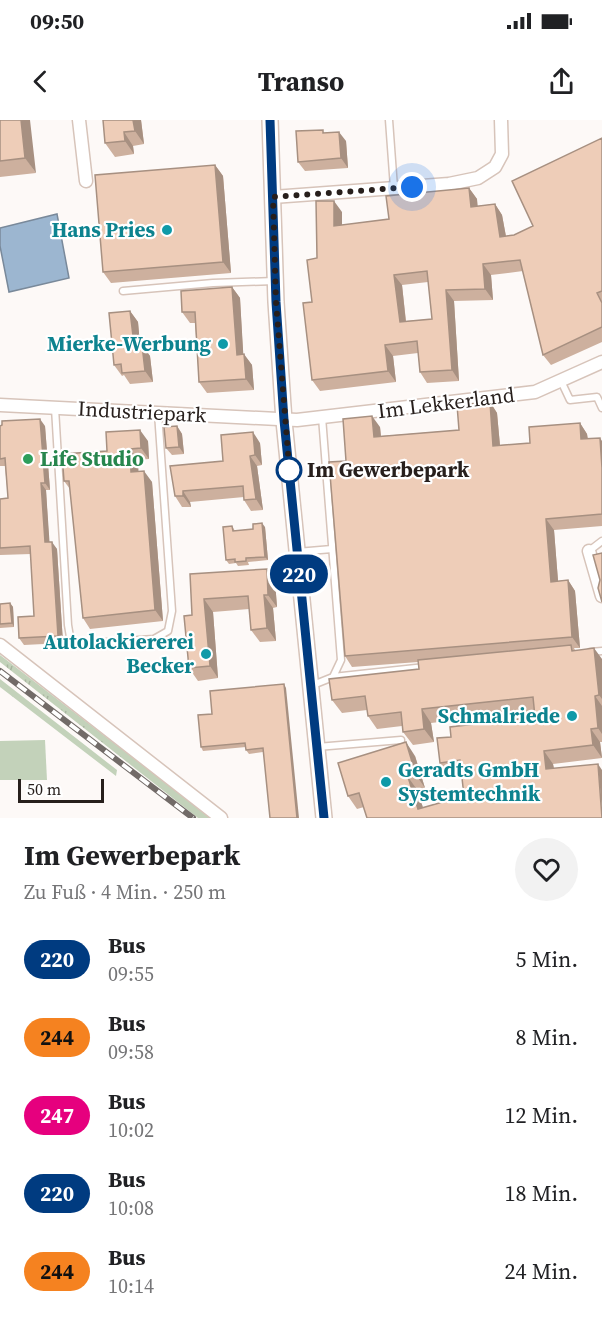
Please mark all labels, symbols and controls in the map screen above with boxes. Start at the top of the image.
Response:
text: 09:50 [30,6,84,36]
text: Transo [258,63,344,100]
icon: back [24,65,57,98]
icon: share [545,65,578,98]
your location [397,172,427,202]
place label: Hans Pries [52,215,155,244]
marker: Hans Pries [160,223,174,237]
place label: Mierke-Werbung [47,329,212,358]
marker: Mierke-Werbung [216,337,230,351]
street label: Im Lekkerland [376,380,516,425]
street label: Industriepark [77,394,208,429]
place label: Life Studio [40,444,144,473]
marker: Life Studio [21,452,35,466]
place label: Im Gewerbepark [307,455,470,484]
marker: Im Gewerbepark [276,457,302,483]
line badge: 220 [264,554,334,594]
text: 220 [282,560,316,589]
place label: Autolackiererei Becker [43,627,194,680]
marker: Autolackiererei Becker [199,647,213,661]
place label: Schmalriede [438,701,560,730]
marker: Schmalriede [565,709,579,723]
place label: Geradts GmbH Systemtechnik [398,755,541,808]
marker: Geradts GmbH Systemtechnik [379,775,393,789]
scale bar [18,776,104,804]
text: 50 m [27,778,61,800]
text: Im Gewerbepark [24,836,240,874]
button: heart [515,838,578,901]
text: Zu Fuß · 4 Min. · 250 m [24,878,226,906]
text: Bus [108,930,145,960]
text: 5 Min. [516,944,578,974]
text: 220 [40,945,74,974]
text: 09:55 [108,960,154,988]
text: Bus [108,1008,145,1038]
text: 8 Min. [516,1022,578,1052]
text: 244 [40,1023,74,1052]
text: 09:58 [108,1038,154,1066]
text: Bus [108,1086,145,1116]
text: 12 Min. [505,1100,578,1130]
text: 247 [40,1101,74,1130]
text: 10:02 [108,1116,154,1144]
text: Bus [108,1164,145,1194]
text: 18 Min. [505,1178,578,1208]
text: 220 [40,1179,74,1208]
text: 10:08 [108,1194,154,1222]
text: Bus [108,1242,145,1272]
text: 24 Min. [505,1256,578,1286]
text: 244 [40,1257,74,1286]
text: 10:14 [108,1272,154,1300]

